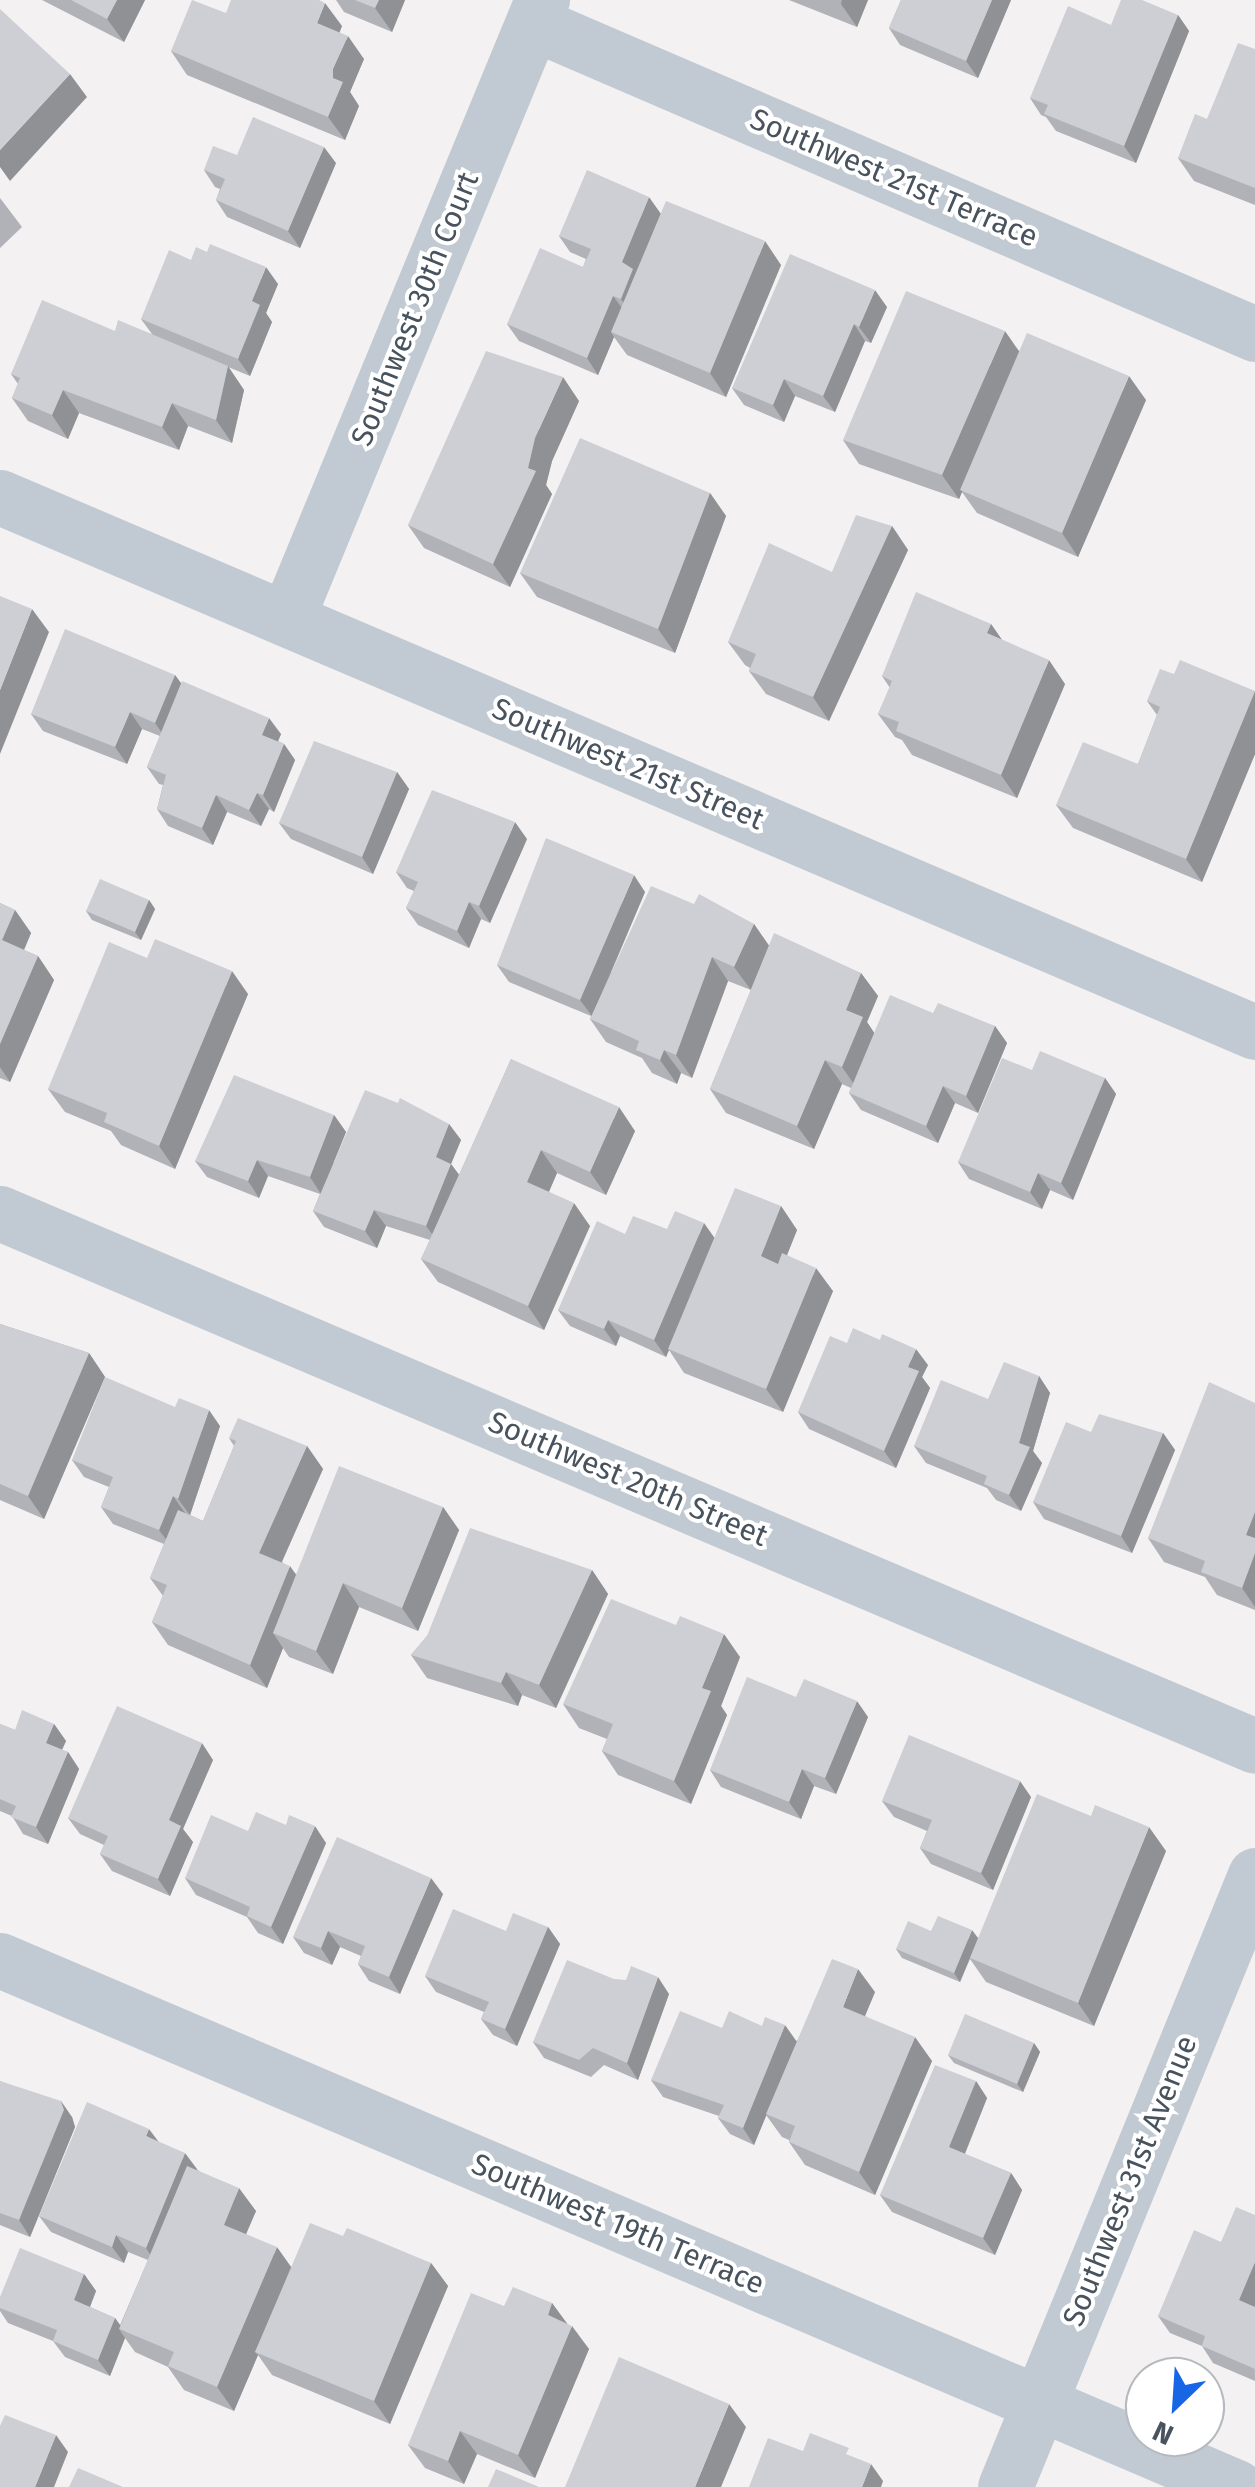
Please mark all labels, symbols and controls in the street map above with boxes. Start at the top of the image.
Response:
street label: Southwest 21st Terrace [745,101,1043,255]
street label: Southwest 30th Court [344,167,486,451]
street label: Southwest 21st Street [487,690,769,838]
street label: Southwest 20th Street [483,1404,773,1554]
street label: Southwest 31st Avenue [1055,2031,1205,2331]
street label: Southwest 19th Terrace [466,2146,770,2302]
north arrow [1125,2357,1225,2457]
text: N [1148,2414,1178,2452]

